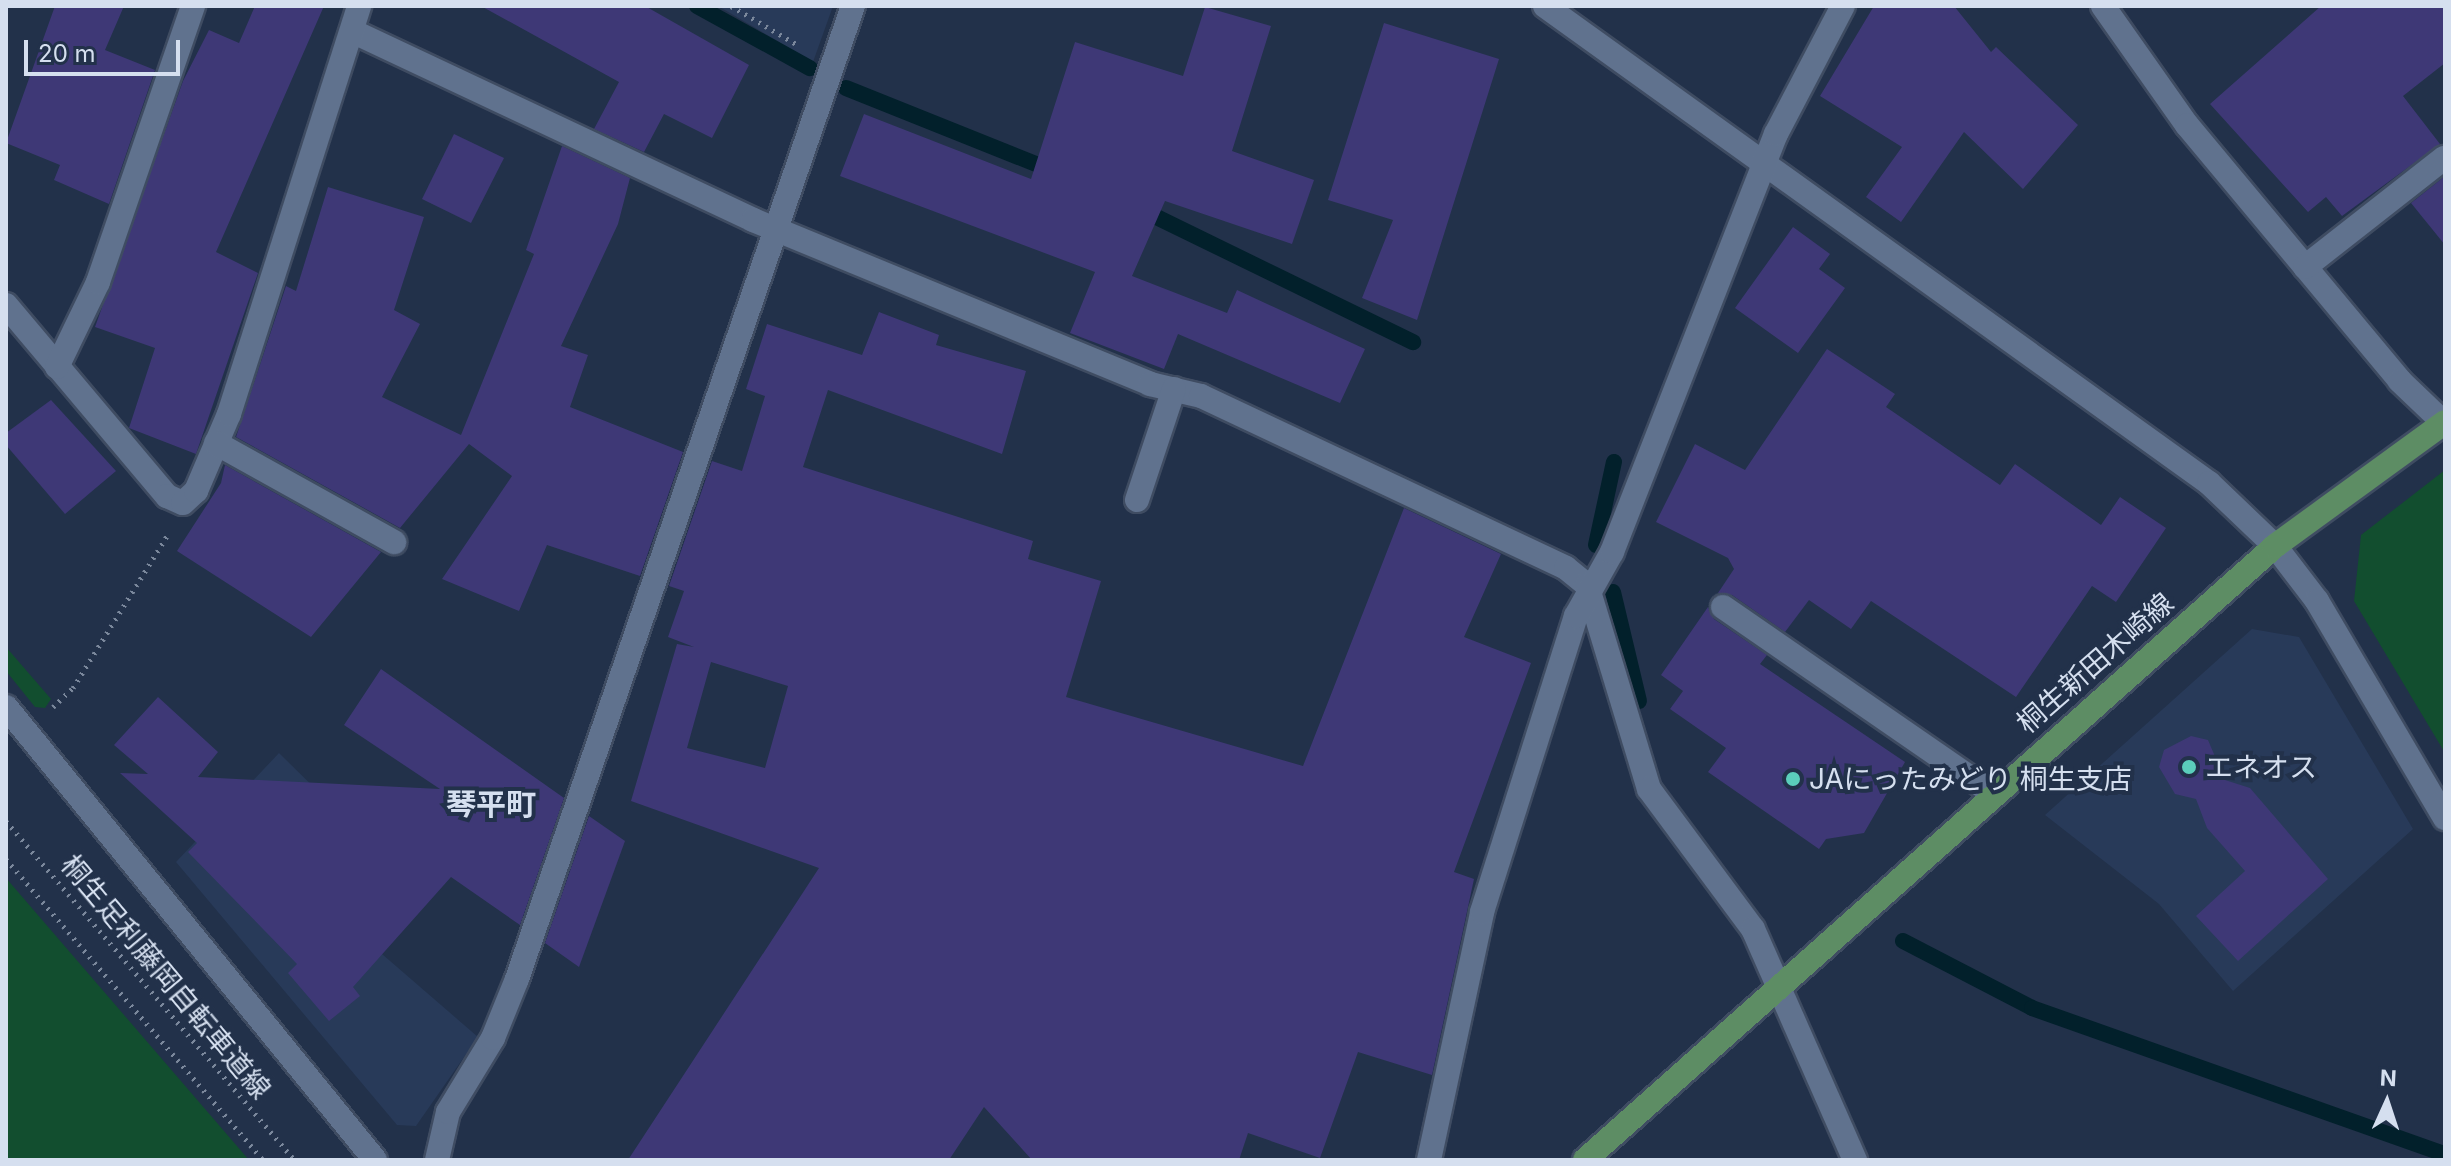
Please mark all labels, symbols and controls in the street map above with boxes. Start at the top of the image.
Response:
scale bar [28,24,184,74]
text: 20 m [38,39,96,68]
street label: 桐生新田木崎線 [2010,586,2180,740]
place label: エネオス [2205,750,2317,784]
marker: エネオス [2180,758,2198,776]
place label: JAにったみどり 桐生支店 [1809,762,2132,796]
marker: JAにったみどり 桐生支店 [1784,770,1802,788]
district label: 琴平町 [446,786,536,822]
street label: 桐生足利藤岡自転車道線 [54,848,278,1106]
north arrow [2347,1062,2427,1142]
text: N [2379,1065,2397,1091]

